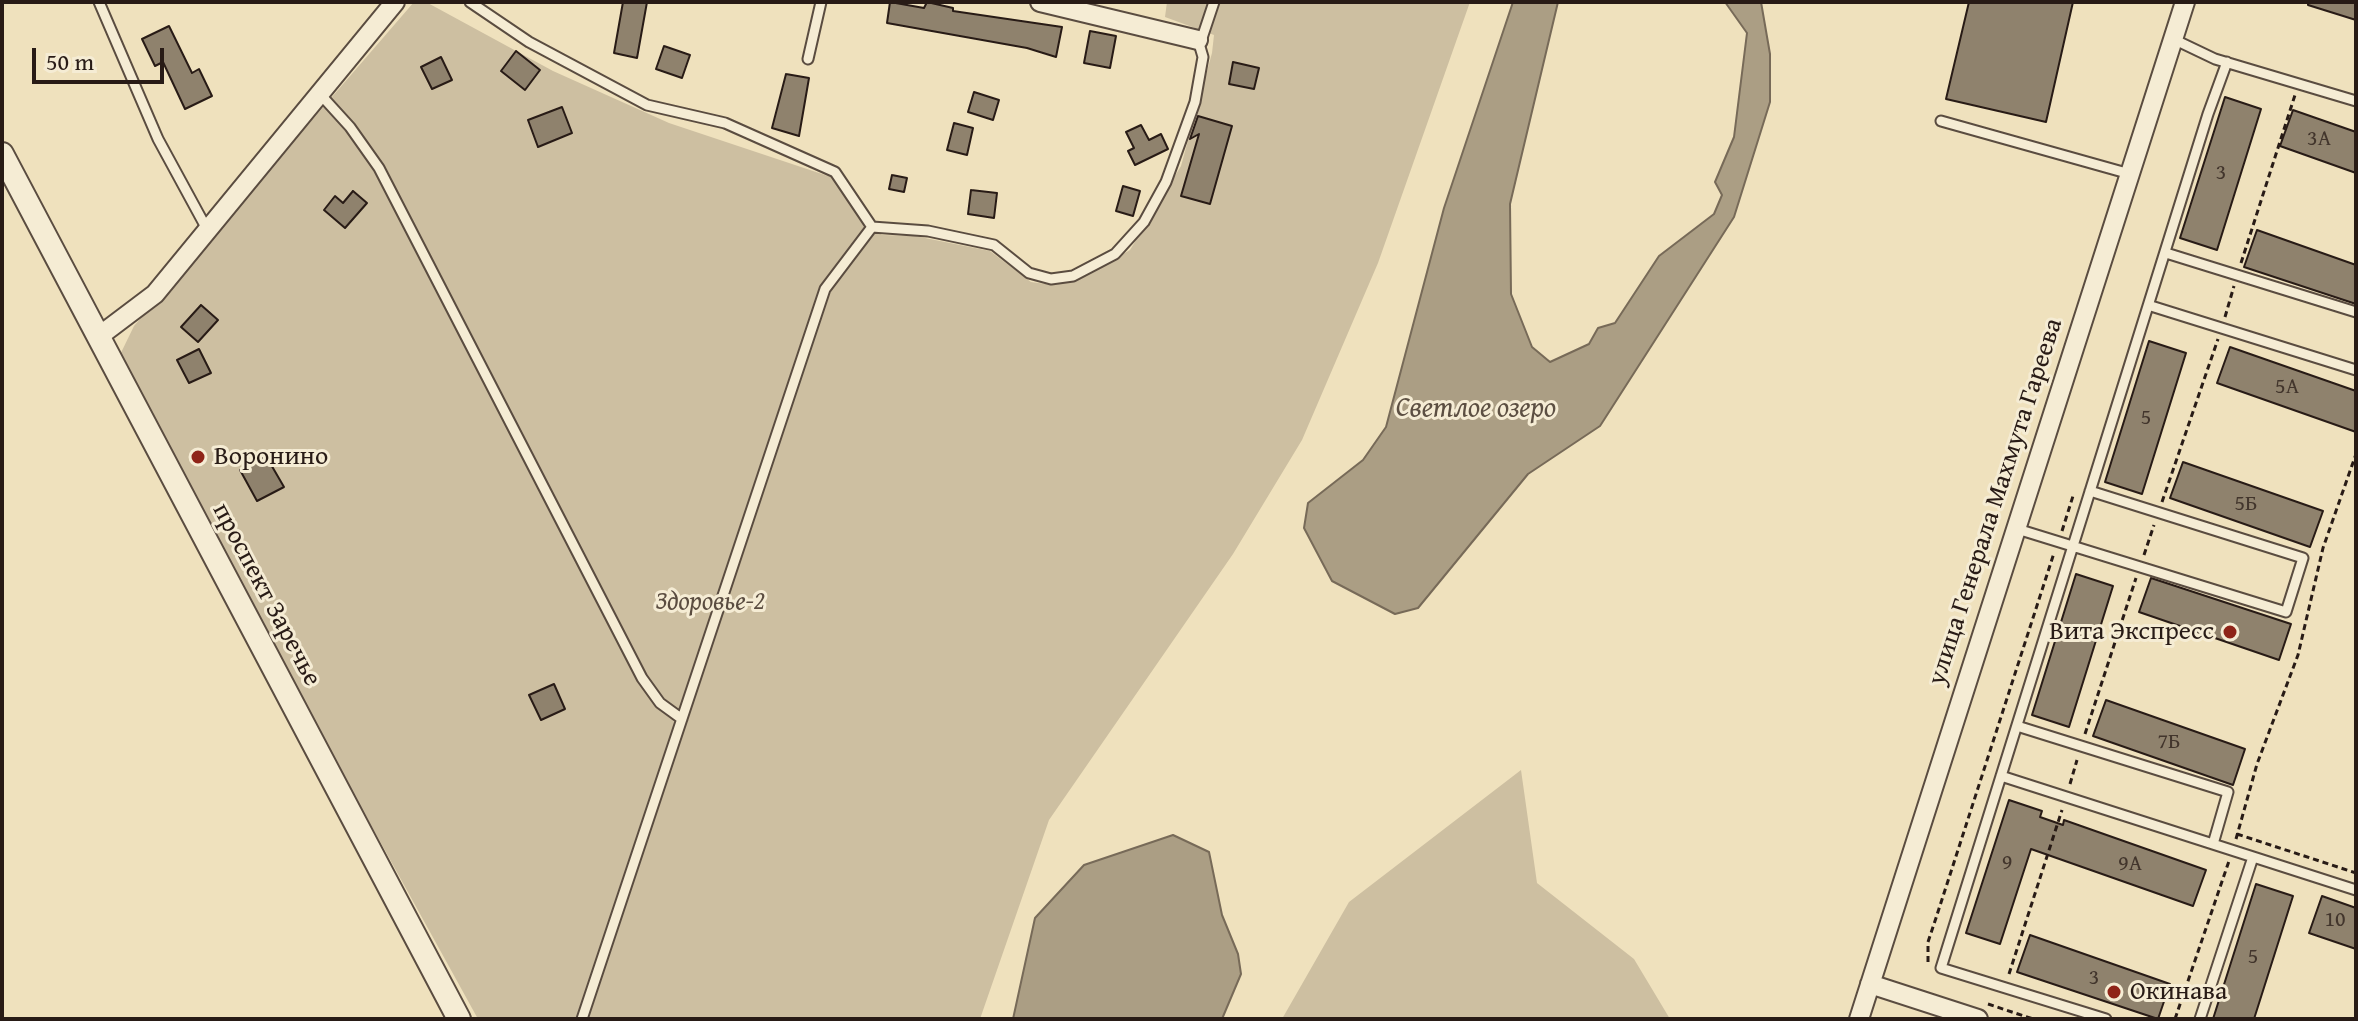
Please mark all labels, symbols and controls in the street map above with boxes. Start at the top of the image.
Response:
scale bar [36,32,168,82]
text: 50 m [46,44,94,79]
house number: 3А [2307,126,2331,152]
house number: 3 [2216,160,2226,186]
street label: улица Генерала Махмута Гареева [1922,315,2070,689]
house number: 5А [2275,374,2299,400]
water label: Светлое озеро [1396,392,1556,426]
house number: 5 [2141,405,2151,431]
place label: Воронино [214,441,328,473]
marker: Воронино [189,448,207,466]
house number: 5Б [2234,491,2258,517]
street label: проспект Заречье [205,498,327,692]
park label: Здоровье-2 [655,586,765,618]
place label: Вита Экспресс [2049,616,2214,648]
marker: Вита Экспресс [2221,623,2239,641]
house number: 7Б [2157,729,2181,755]
house number: 9 [2002,850,2012,876]
house number: 9А [2118,851,2142,877]
house number: 10 [2324,907,2346,933]
house number: 5 [2248,944,2258,970]
house number: 3 [2089,965,2099,991]
place label: Окинава [2130,976,2227,1008]
marker: Окинава [2105,983,2123,1001]

